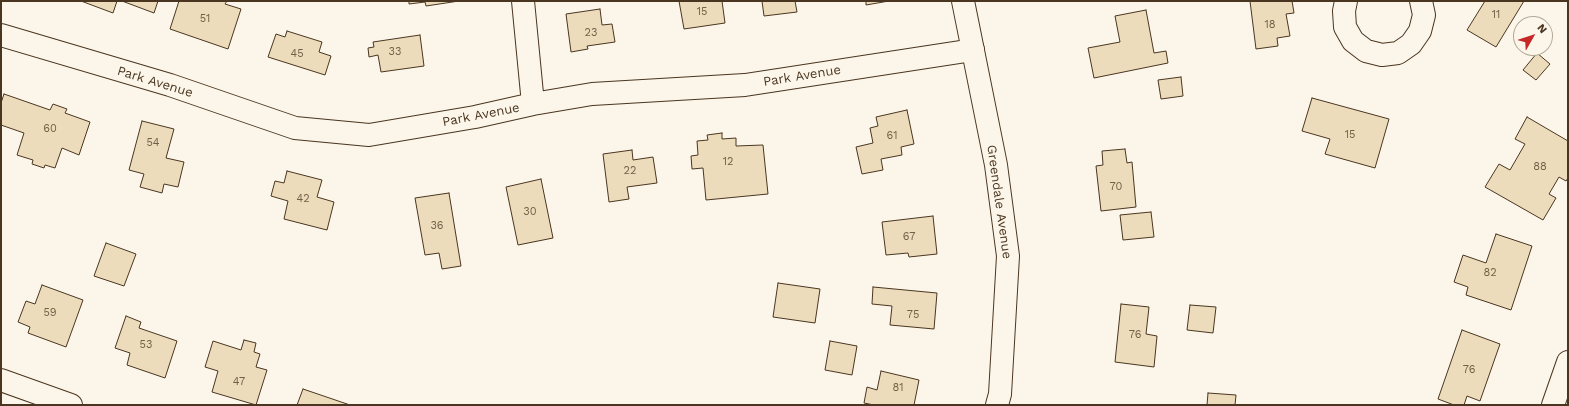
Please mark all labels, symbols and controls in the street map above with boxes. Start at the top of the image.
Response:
house number: 15 [697,5,707,19]
house number: 11 [1492,8,1500,22]
house number: 51 [200,12,210,26]
north arrow [1513,16,1553,56]
house number: 18 [1264,18,1276,32]
text: N [1534,22,1550,36]
house number: 23 [585,26,597,40]
house number: 33 [389,45,401,59]
house number: 45 [290,47,304,61]
street label: Park Avenue [762,62,842,90]
street label: Park Avenue [115,63,195,101]
street label: Park Avenue [441,100,521,130]
house number: 60 [43,122,57,136]
house number: 15 [1345,128,1355,142]
house number: 61 [887,129,897,143]
house number: 54 [146,136,160,150]
street label: Greendale Avenue [983,144,1015,260]
house number: 12 [723,155,733,169]
house number: 88 [1533,160,1547,174]
house number: 22 [624,164,636,178]
house number: 70 [1110,180,1122,194]
house number: 42 [296,192,310,206]
house number: 30 [523,205,537,219]
house number: 36 [430,219,444,233]
house number: 67 [903,230,915,244]
house number: 82 [1483,266,1497,280]
house number: 59 [43,306,57,320]
house number: 75 [907,308,919,322]
house number: 76 [1129,328,1141,342]
house number: 53 [140,338,152,352]
house number: 76 [1463,363,1475,377]
house number: 47 [233,375,245,389]
house number: 81 [892,381,904,395]

